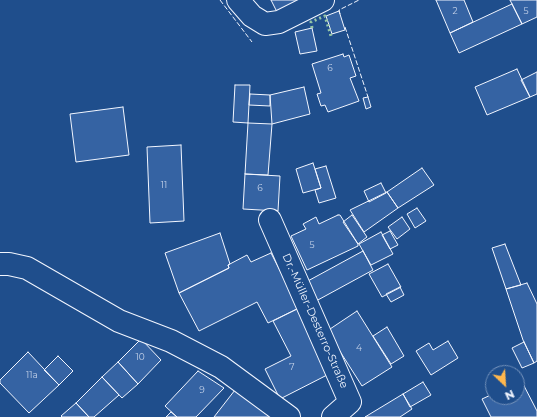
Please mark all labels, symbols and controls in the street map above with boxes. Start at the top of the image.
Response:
house number: 2 [452,6,458,16]
house number: 5 [523,6,529,16]
house number: 6 [327,63,333,73]
house number: 11 [161,180,167,190]
house number: 6 [257,183,263,193]
house number: 5 [309,240,315,250]
street label: Dr.-Müller-Desterro-Straße [279,252,351,390]
house number: 4 [356,343,362,353]
house number: 10 [135,352,145,362]
house number: 7 [289,362,295,372]
north arrow [485,365,525,405]
house number: 11a [26,370,38,380]
house number: 9 [199,385,205,395]
text: N [503,387,517,403]

